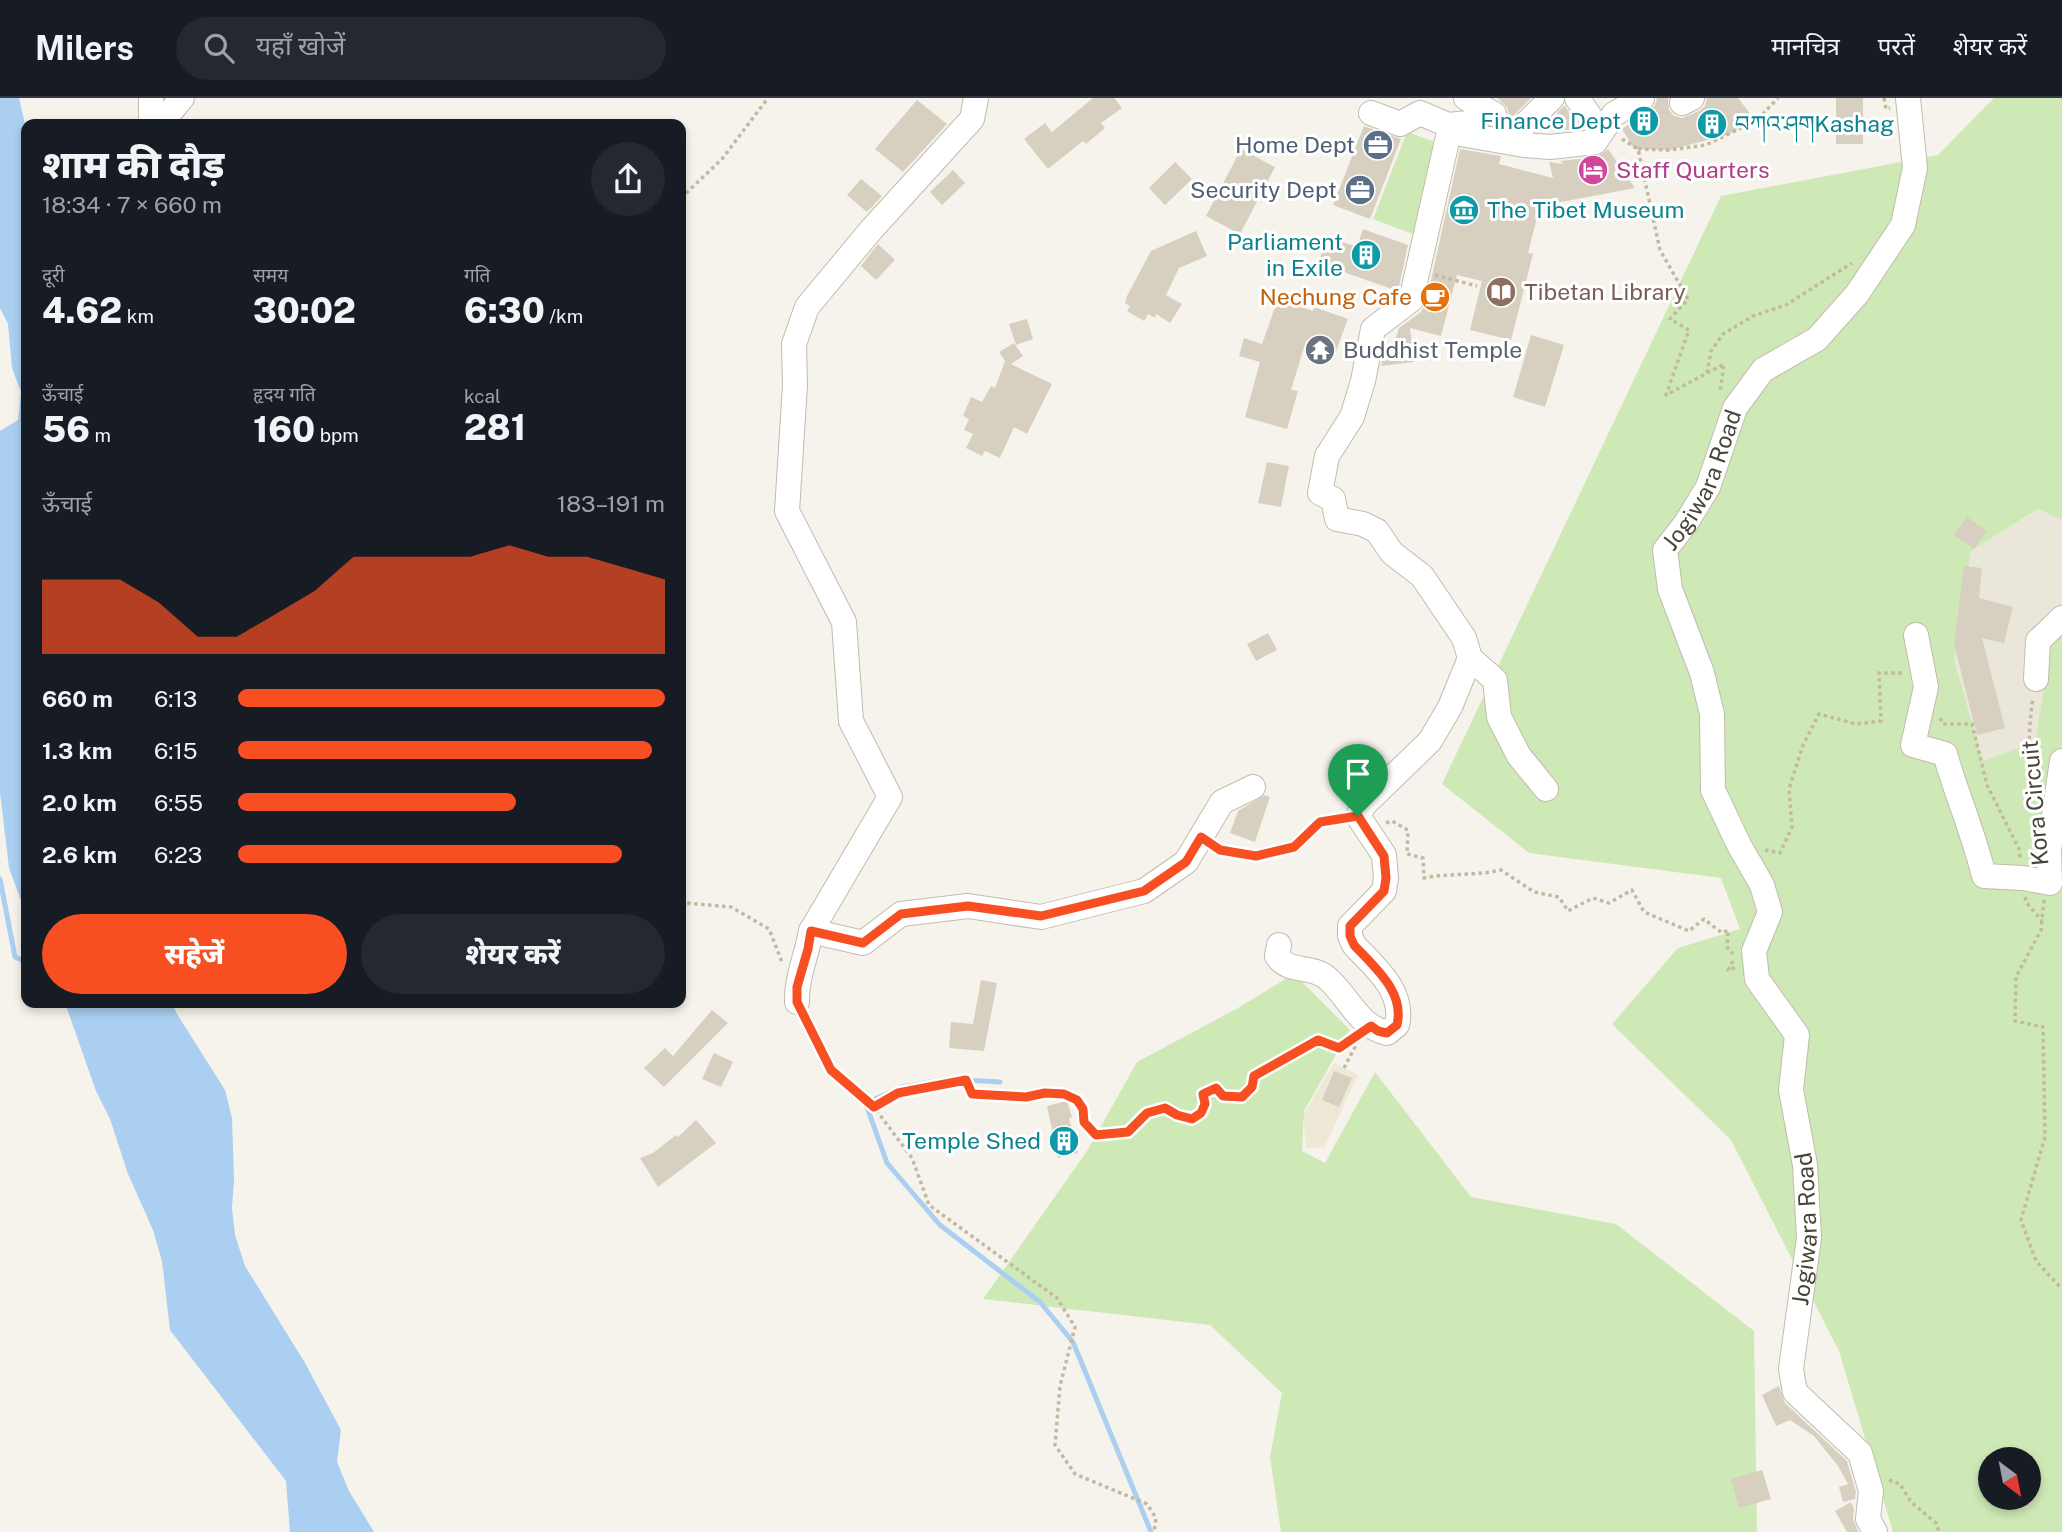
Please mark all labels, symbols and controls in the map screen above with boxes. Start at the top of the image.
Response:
search box [176,17,666,80]
text: Milers [35,29,134,67]
icon: search [200,29,238,67]
text: यहाँ खोजें [256,30,345,61]
text: मानचित्र [1771,32,1840,60]
text: परतें [1878,32,1915,60]
text: शेयर करें [1953,32,2027,60]
building icon: Finance Dept [1627,104,1661,138]
place label: Finance Dept [1480,107,1621,134]
building icon: བཀའ་ཤགKashag [1695,107,1729,141]
place label: བཀའ་ཤགKashag [1735,110,1894,144]
office icon: Home Dept [1361,128,1395,162]
place label: Home Dept [1235,131,1355,158]
text: शाम की दौड़ [42,142,224,187]
button: share [591,142,665,216]
hotel icon: Staff Quarters [1576,153,1610,187]
place label: Staff Quarters [1616,156,1770,183]
office icon: Security Dept [1343,173,1377,207]
place label: Security Dept [1190,176,1337,203]
text: 18:34 · 7 × 660 m [42,191,222,218]
museum icon: The Tibet Museum [1447,193,1481,227]
place label: The Tibet Museum [1487,196,1684,223]
place label: Parliament in Exile [1227,228,1343,281]
building icon: Parliament in Exile [1349,238,1383,272]
text: दूरी [42,264,65,286]
text: समय [253,264,288,286]
text: गति [464,264,490,286]
library icon: Tibetan Library [1484,275,1518,309]
place label: Tibetan Library [1524,278,1686,305]
cafe icon: Nechung Cafe [1418,280,1452,314]
place label: Nechung Cafe [1259,283,1412,310]
text: 4.62 [42,290,122,331]
text: 30:02 [253,290,356,331]
text: 6:30 [464,290,545,331]
text: km [122,305,154,327]
text: /km [545,305,583,327]
temple icon: Buddhist Temple [1303,333,1337,367]
place label: Buddhist Temple [1343,336,1522,363]
text: ऊँचाई [42,383,83,405]
text: हृदय गति [253,383,316,405]
text: kcal [464,385,501,407]
street label: Jogiwara Road [1656,406,1746,555]
text: 281 [464,407,526,448]
text: 56 [42,409,90,450]
text: 160 [253,409,315,450]
text: m [90,424,111,446]
text: bpm [315,424,359,446]
text: ऊँचाई [42,490,92,517]
text: 183–191 m [557,490,665,517]
text: 660 m [42,685,113,712]
text: 6:13 [154,685,197,712]
text: 1.3 km [42,737,112,764]
text: 6:15 [154,737,198,764]
street label: Kora Circuit [2016,739,2053,867]
pin [1328,744,1388,816]
icon: arrive [1339,755,1377,793]
text: 2.0 km [42,789,117,816]
text: 6:55 [154,789,203,816]
text: 2.6 km [42,841,117,868]
text: 6:23 [154,841,202,868]
button: सहेजें [42,914,347,994]
button: शेयर करें [361,914,665,994]
building icon: Temple Shed [1047,1124,1081,1158]
place label: Temple Shed [902,1127,1041,1154]
street label: Jogiwara Road [1786,1150,1822,1307]
north arrow [1978,1447,2040,1510]
map controls [1978,1447,2041,1510]

